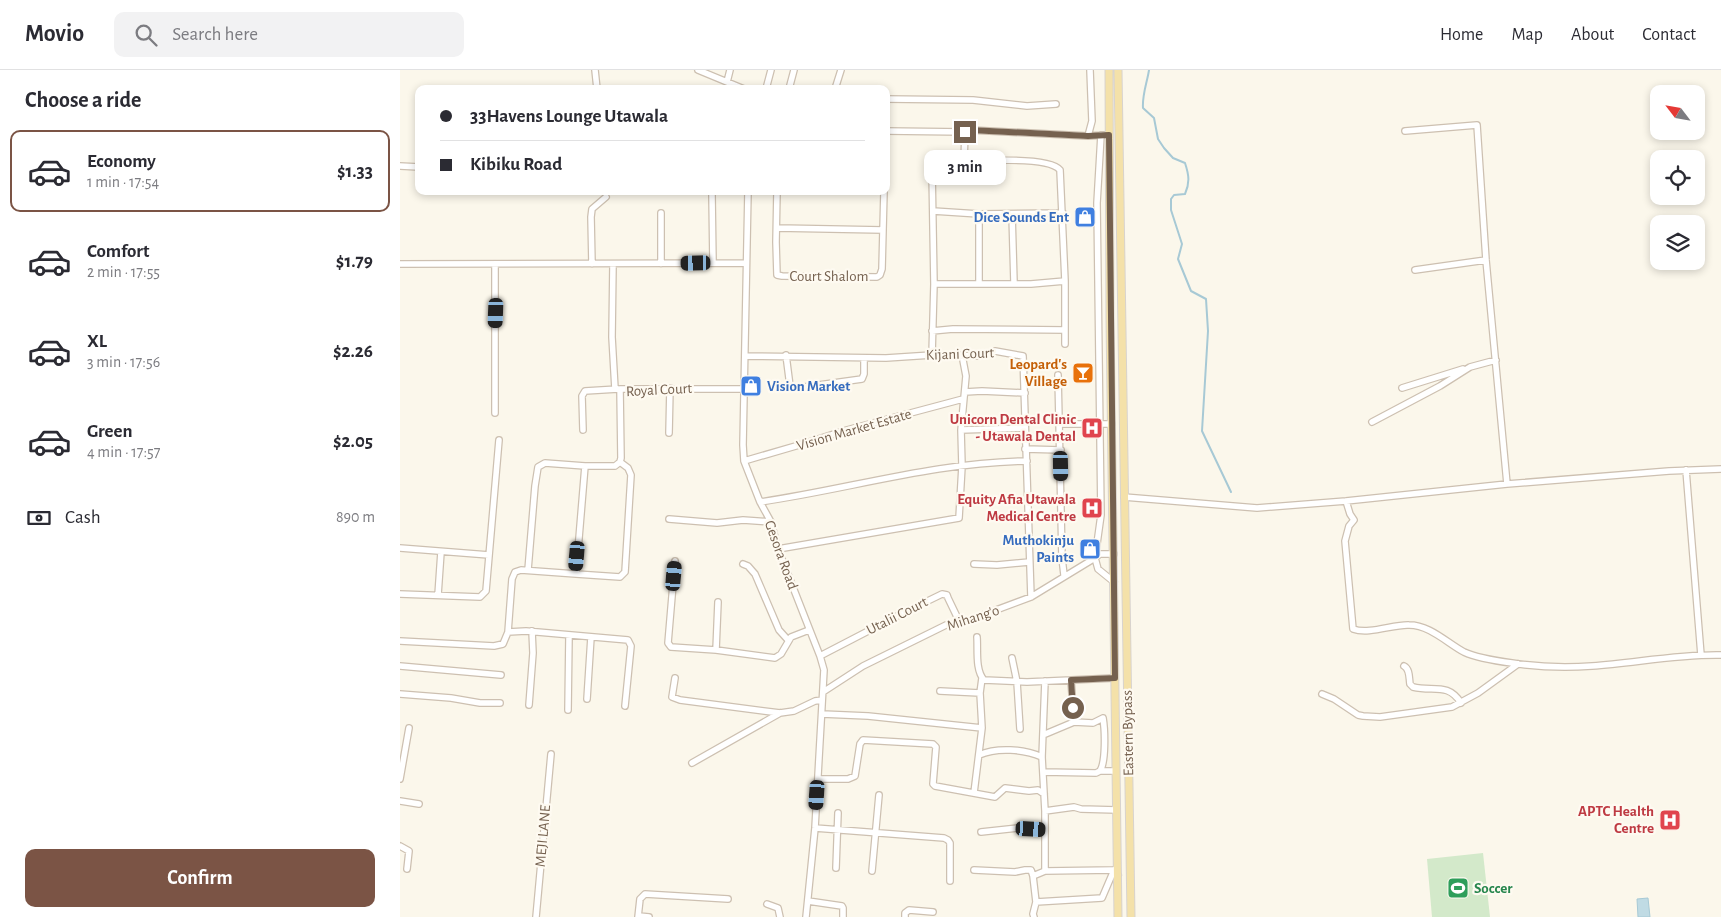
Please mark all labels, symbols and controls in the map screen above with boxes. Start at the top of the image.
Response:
search box [114,12,464,57]
icon: search [132,21,160,49]
text: Movio [25,22,84,46]
text: Search here [172,25,258,44]
text: Home [1440,26,1483,44]
text: Map [1511,26,1543,44]
text: About [1571,26,1614,44]
text: Contact [1642,26,1696,44]
north arrow [1650,85,1705,140]
map controls [1650,85,1705,270]
text: Choose a ride [25,89,141,111]
text: 33Havens Lounge Utawala [470,107,668,126]
route end [954,121,976,143]
icon: car [27,149,72,194]
callout: 3 min [924,150,1006,184]
button: locate [1650,150,1705,205]
text: Economy [87,152,156,171]
text: Kibiku Road [470,155,562,174]
text: 3 min [948,159,982,175]
text: $1.33 [337,162,373,181]
text: 1 min · 17:54 [87,174,159,190]
shop icon: Dice Sounds Ent [1073,205,1097,229]
place label: Dice Sounds Ent [973,210,1069,225]
button: layers [1650,215,1705,270]
icon: car [27,239,72,284]
text: Comfort [87,242,149,261]
text: $1.79 [336,252,373,271]
car [680,255,711,271]
text: 2 min · 17:55 [87,264,160,280]
street label: Court Shalom [789,269,869,284]
car [487,298,504,328]
icon: car [27,329,72,374]
text: XL [87,332,107,351]
text: $2.26 [333,342,373,361]
street label: Kijani Court [926,345,995,363]
text: 3 min · 17:56 [87,354,160,370]
place label: Leopard's Village [1009,357,1067,389]
bar icon: Leopard's Village [1071,361,1095,385]
shop icon: Vision Market [739,374,763,398]
place label: Vision Market [767,379,850,394]
street label: Royal Court [626,381,693,399]
street label: Vision Market Estate [795,406,913,454]
place label: Unicorn Dental Clinic - Utawala Dental [950,412,1076,444]
hospital icon: Unicorn Dental Clinic - Utawala Dental [1080,416,1104,440]
icon: car [27,419,72,464]
text: Green [87,422,133,441]
text: $2.05 [333,432,373,451]
text: 4 min · 17:57 [87,444,160,460]
car [1053,451,1068,481]
place label: Equity Afia Utawala Medical Centre [957,492,1076,524]
hospital icon: Equity Afia Utawala Medical Centre [1080,496,1104,520]
icon: cash [25,504,53,532]
text: Cash [65,508,101,527]
text: 890 m [336,509,375,525]
street label: Gesora Road [762,518,800,592]
place label: Muthokinju Paints [1003,533,1074,565]
shop icon: Muthokinju Paints [1078,537,1102,561]
car [568,540,585,572]
car [665,560,682,592]
street label: Utalii Court [864,594,930,638]
street label: Mihang'o [945,602,1001,634]
street label: Eastern Bypass [1120,690,1136,776]
route start [1062,697,1084,719]
car [808,780,825,810]
street label: MEJI LANE [533,804,553,868]
place label: APTC Health Centre [1578,804,1654,836]
hospital icon: APTC Health Centre [1658,808,1682,832]
car [1015,821,1046,837]
button: Confirm [25,849,375,907]
sports icon: Soccer [1446,876,1470,900]
place label: Soccer [1474,881,1513,896]

